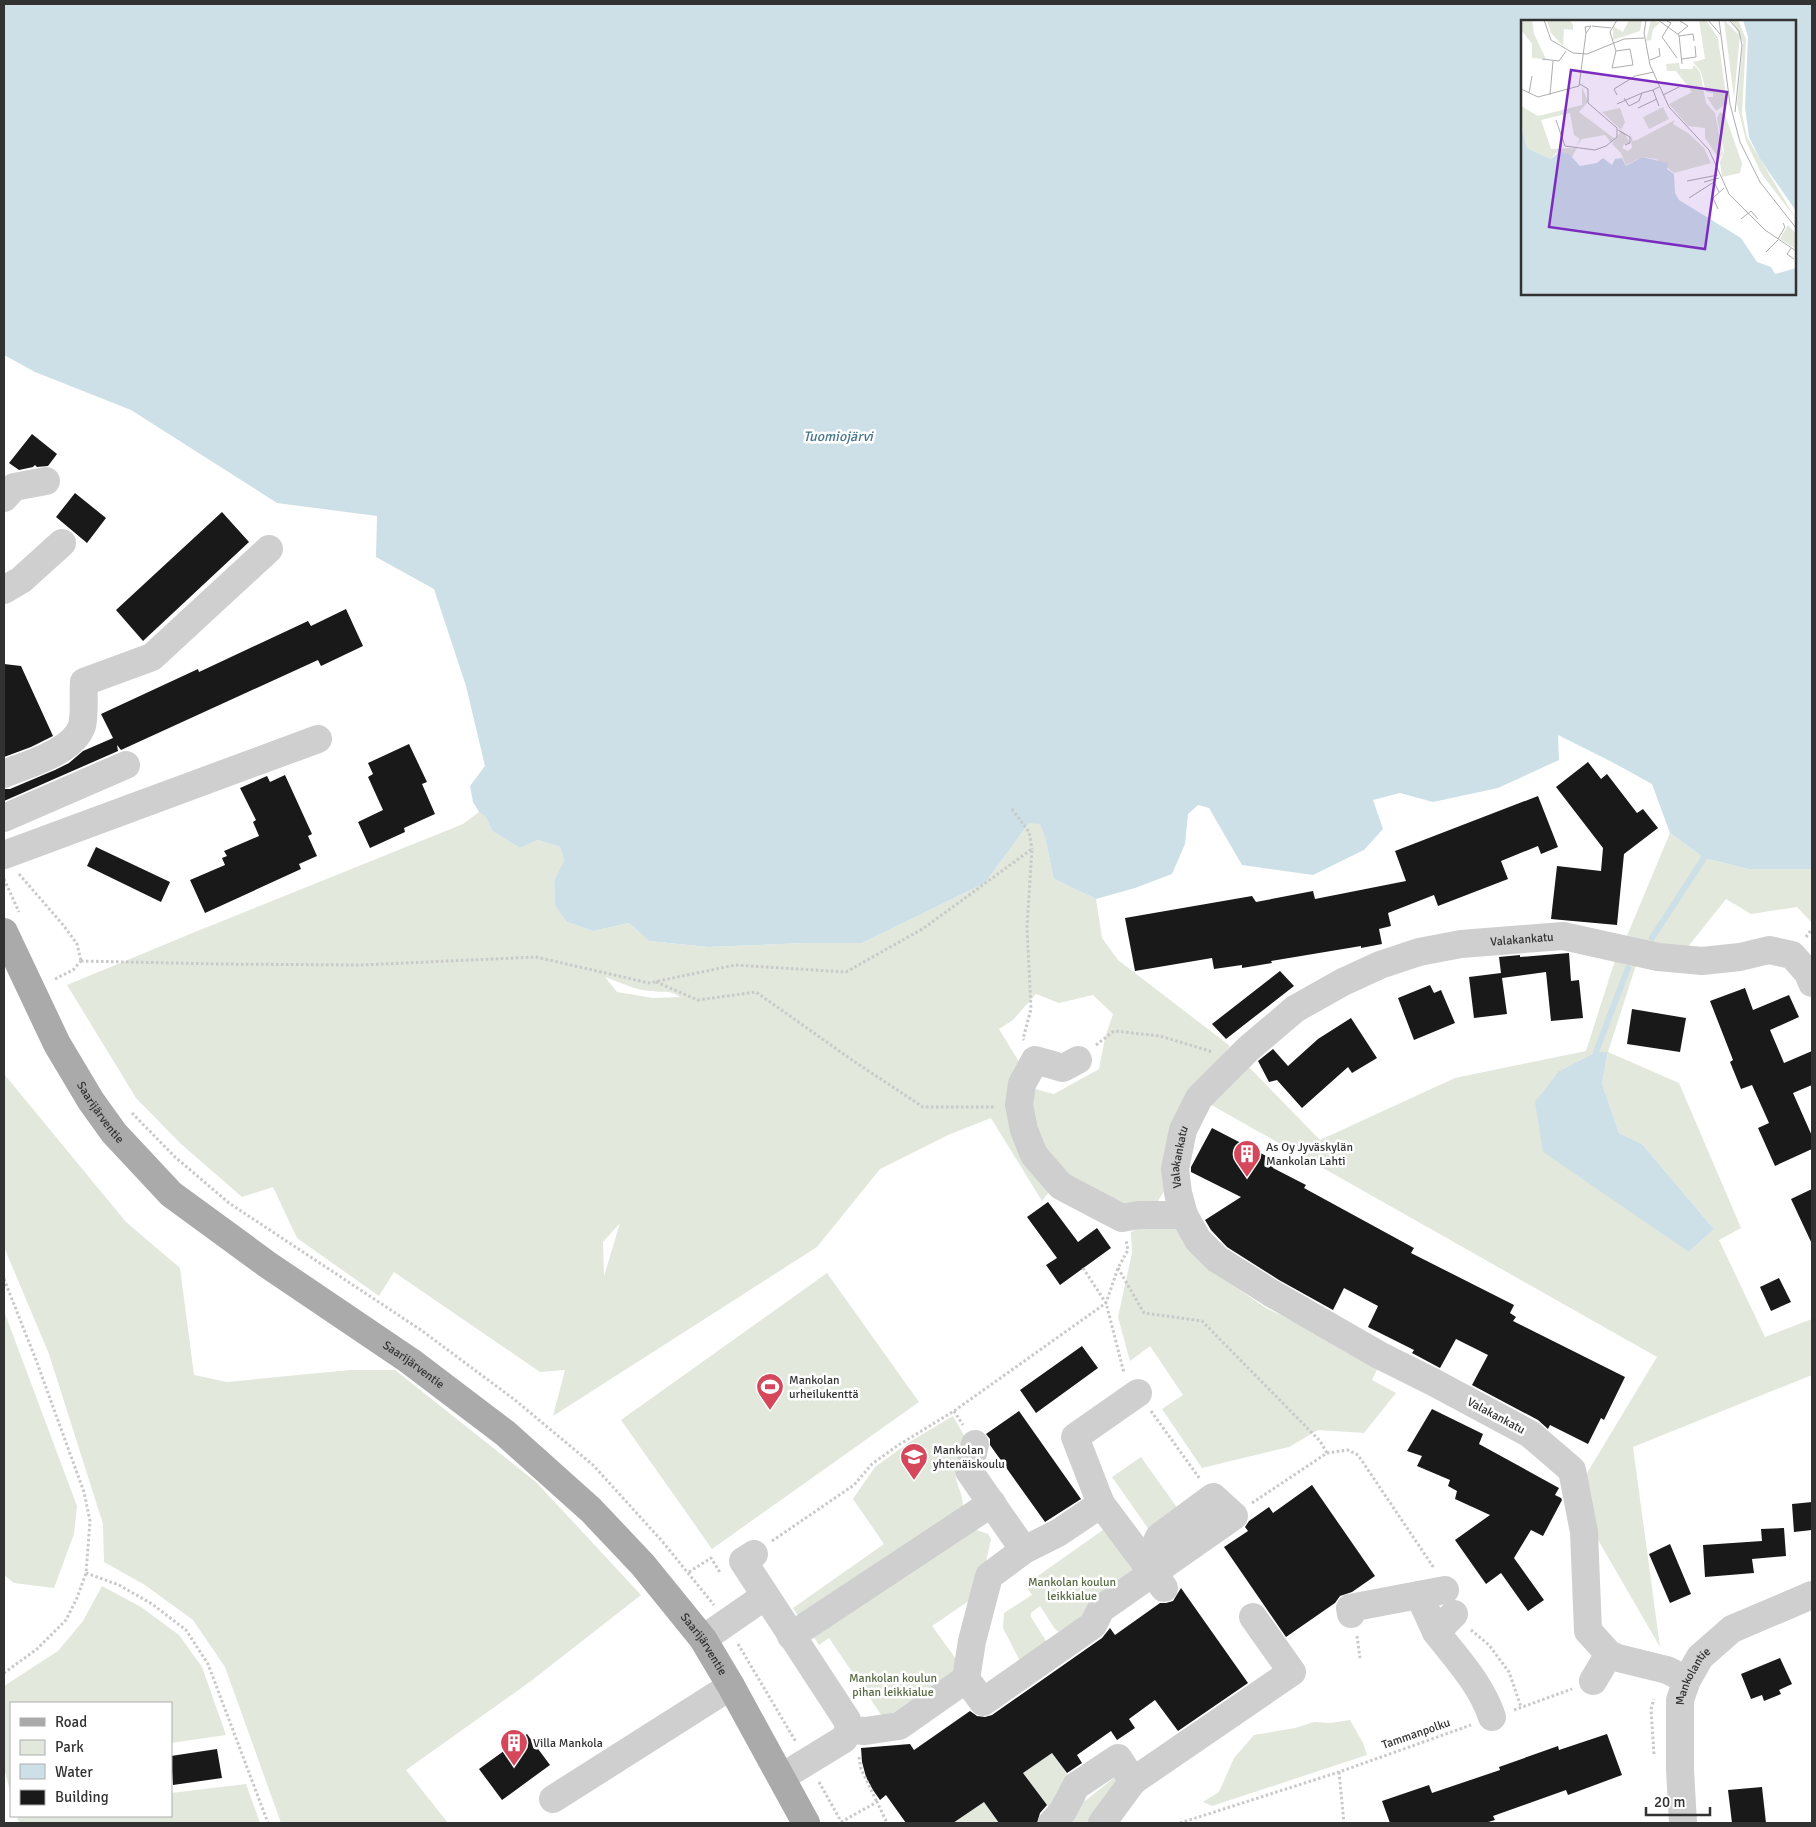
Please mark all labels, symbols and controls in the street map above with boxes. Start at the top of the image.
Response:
inset map [1521,20,1796,295]
water label: Tuomiojärvi [803,428,875,445]
street label: Valakankatu [1490,929,1554,949]
street label: Saarijärventie [74,1079,127,1147]
street label: Valakankatu [1167,1123,1192,1189]
building icon: As Oy Jyväskylän Mankolan Lahti [1232,1139,1262,1178]
place label: As Oy Jyväskylän Mankolan Lahti [1266,1140,1353,1169]
street label: Saarijärventie [380,1337,448,1392]
sports icon: Mankolan urheilukenttä [755,1372,785,1411]
place label: Mankolan urheilukenttä [789,1373,859,1402]
street label: Valakankatu [1464,1394,1528,1438]
school or university icon: Mankolan yhtenäiskoulu [899,1442,929,1481]
place label: Mankolan yhtenäiskoulu [933,1443,1005,1472]
park label: Mankolan koulun leikkialue [1028,1575,1116,1604]
street label: Saarijärventie [677,1610,730,1678]
street label: Mankolantie [1673,1644,1714,1705]
park label: Mankolan koulun pihan leikkialue [849,1671,937,1700]
legend [10,1702,172,1817]
text: Road [55,1713,87,1731]
street label: Tammanpolku [1380,1715,1452,1753]
building icon: Villa Mankola [499,1728,529,1767]
place label: Villa Mankola [533,1736,603,1751]
text: Park [55,1738,84,1756]
text: Water [55,1763,93,1781]
scale bar [1646,1784,1710,1816]
text: Building [55,1788,109,1806]
text: 20 m [1654,1793,1685,1811]

